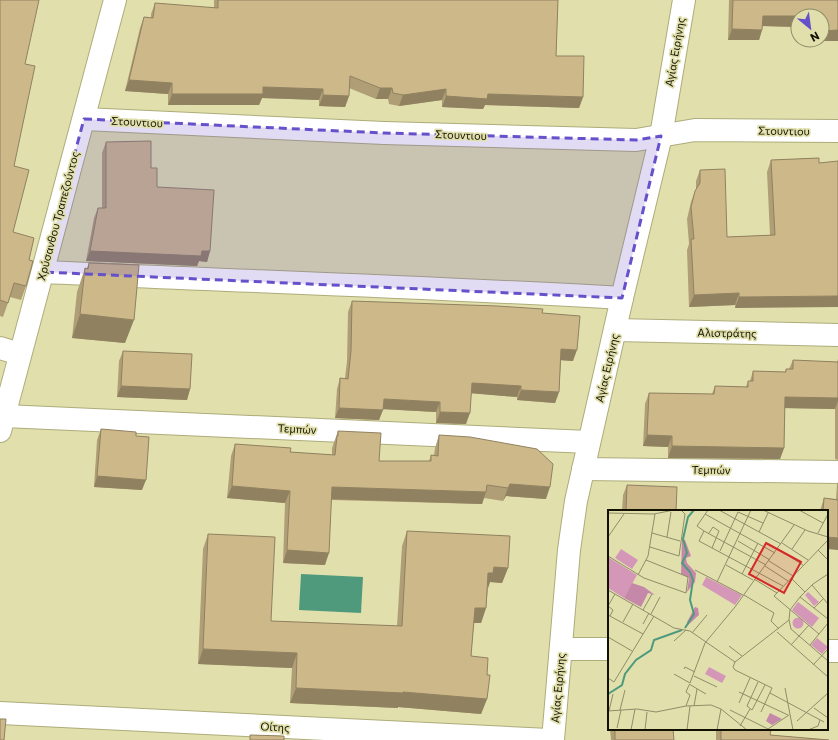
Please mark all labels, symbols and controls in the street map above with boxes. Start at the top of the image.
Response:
north arrow [790,8,830,48]
street label: Αγίας Ειρήνης [662,16,687,88]
text: N [808,29,822,45]
street label: Στουντιου [111,114,163,129]
street label: Στουντιου [758,124,810,137]
street label: Στουντιου [435,127,487,142]
street label: Χρύσανθου Τραπεζούντος [34,150,81,282]
street label: Αλιστράτης [697,325,757,340]
street label: Αγίας Ειρήνης [592,332,621,403]
street label: Τεμπών [277,421,317,436]
street label: Τεμπών [692,463,731,476]
inset map [608,510,828,730]
street label: Αγίας Ειρήνης [548,652,567,723]
street label: Οίτης [260,719,290,734]

